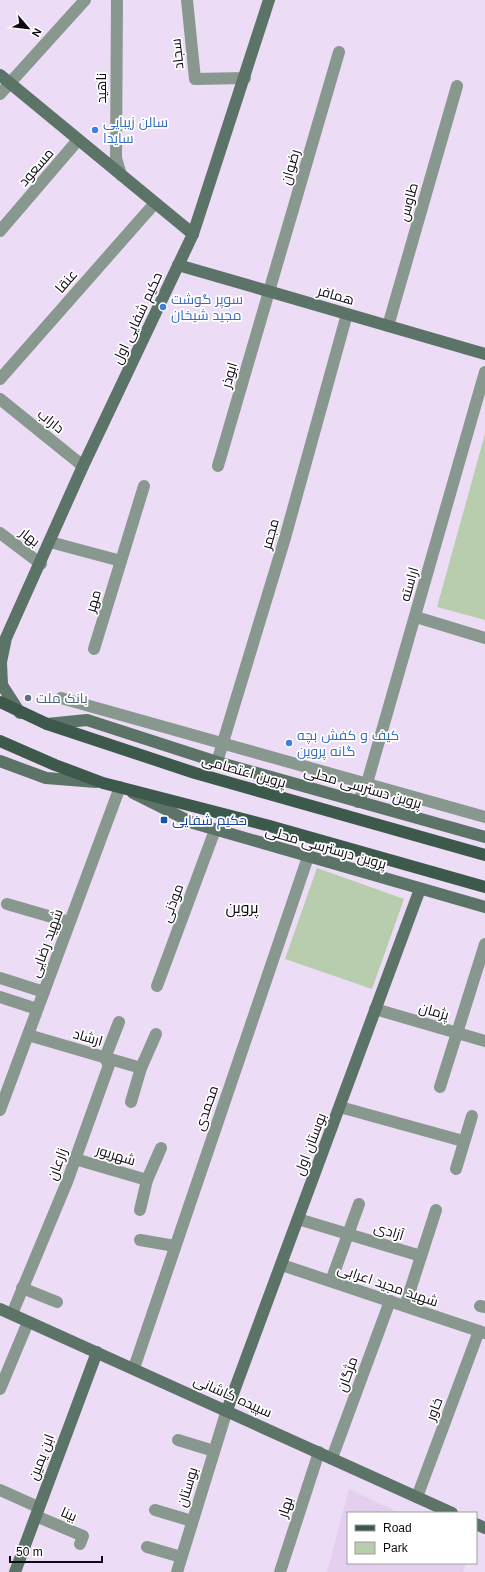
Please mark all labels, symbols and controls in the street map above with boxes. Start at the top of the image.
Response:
north arrow [8,8,48,48]
text: N [30,26,44,39]
street label: سجاد [167,38,187,70]
street label: ناهید [93,73,109,103]
place label: سالن زیبایی سایدا [103,114,168,146]
marker: سالن زیبایی سایدا [90,125,100,135]
street label: مسعود [15,145,57,189]
street label: رضوان [277,147,303,187]
street label: طاوس [395,181,421,223]
street label: عنقا [52,266,80,296]
street label: حکیم شفایی اول [109,269,167,367]
street label: همافر [315,282,356,308]
place label: سوپر گوشت مجید شیخان [171,291,243,323]
marker: سوپر گوشت مجید شیخان [158,302,168,312]
street label: ابوذر [217,360,240,391]
street label: داراب [35,406,67,436]
street label: مجمر [258,517,282,552]
street label: بهار [16,524,43,550]
street label: اراسته [396,565,422,603]
street label: مهر [82,588,104,615]
place label: بانک ملت [36,690,88,706]
marker: بانک ملت [23,693,33,703]
place label: کیف و کفش بچه گانه پروین [297,727,399,761]
marker: کیف و کفش بچه گانه پروین [284,738,294,748]
street label: پروین اعتصامی [200,751,288,793]
street label: پروین دسترسی محلی [302,763,424,813]
place label: حکیم شفایی [172,812,247,830]
marker: حکیم شفایی [159,815,169,825]
street label: پروین درسترسی محلی [263,822,389,874]
street label: موذنی [158,881,186,925]
district label: پروین [225,899,259,919]
street label: شهید رضایی [26,907,66,979]
street label: پژمان [417,999,451,1025]
street label: ارشاد [71,1025,105,1049]
street label: محمدی [191,1083,221,1133]
street label: بوستان اول [291,1111,330,1178]
street label: شهریور [93,1141,138,1169]
street label: زارعان [44,1146,70,1182]
street label: آزادی [372,1219,406,1243]
street label: شهید مجید اعرابی [336,1260,440,1310]
street label: مژگان [333,1354,361,1394]
street label: سپیده کاشانی [191,1372,275,1422]
street label: خاور [422,1395,446,1424]
street label: ابن یمین [25,1432,57,1482]
street label: بوستان [173,1465,201,1509]
street label: بهار [274,1495,296,1520]
street label: بینا [58,1503,80,1525]
legend [347,1512,477,1564]
text: Road [383,1521,412,1535]
scale bar [10,1538,102,1564]
text: Park [383,1541,409,1555]
text: 50 m [16,1545,43,1559]

